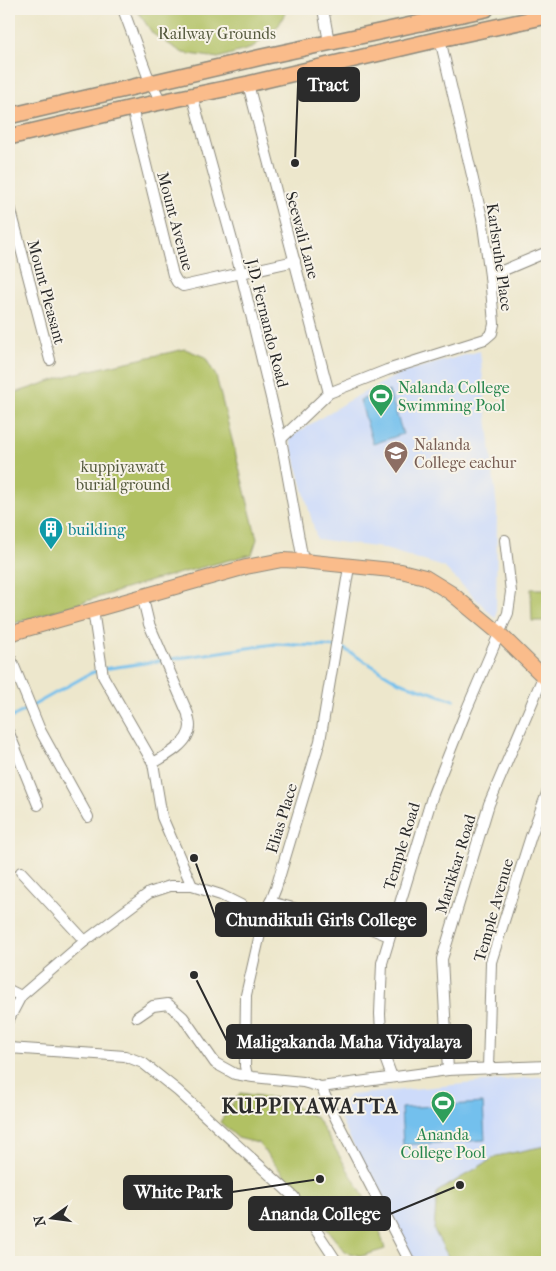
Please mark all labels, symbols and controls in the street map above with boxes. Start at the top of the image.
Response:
park label: Railway Grounds [158,24,276,43]
callout: Tract [298,68,359,101]
text: Tract [306,75,349,96]
street label: Mount Avenue [153,170,198,273]
street label: Seewali Lane [282,189,323,281]
street label: Karlsruhe Place [483,202,516,312]
street label: Mount Pleasant [23,238,70,347]
street label: J.D. Fernando Road [242,255,293,390]
place label: Nalanda College Swimming Pool [398,378,510,415]
sports icon: Nalanda College Swimming Pool [368,383,394,417]
place label: Nalanda College eachur [414,435,516,472]
school or university icon: Nalanda College eachur [383,440,409,474]
park label: kuppiyawatt burial ground [75,457,170,494]
building icon: building [38,516,64,550]
place label: building [67,520,126,539]
street label: Elias Place [262,781,301,855]
street label: Temple Road [379,800,424,892]
street label: Marikkar Road [431,812,480,916]
street label: Temple Avenue [470,856,517,964]
callout: Chundikuli Girls College [216,903,426,936]
text: Chundikuli Girls College [226,910,416,931]
callout: Maligakanda Maha Vidyalaya [227,1025,471,1058]
text: Maligakanda Maha Vidyalaya [236,1032,462,1053]
sports icon: Ananda College Pool [430,1090,456,1124]
district label: KUPPIYAWATTA [221,1094,399,1118]
place label: Ananda College Pool [400,1125,486,1162]
callout: White Park [124,1176,232,1209]
text: White Park [133,1182,223,1203]
north arrow [28,1194,78,1244]
callout: Ananda College [249,1197,390,1230]
text: Ananda College [258,1204,381,1225]
text: N [30,1213,49,1228]

